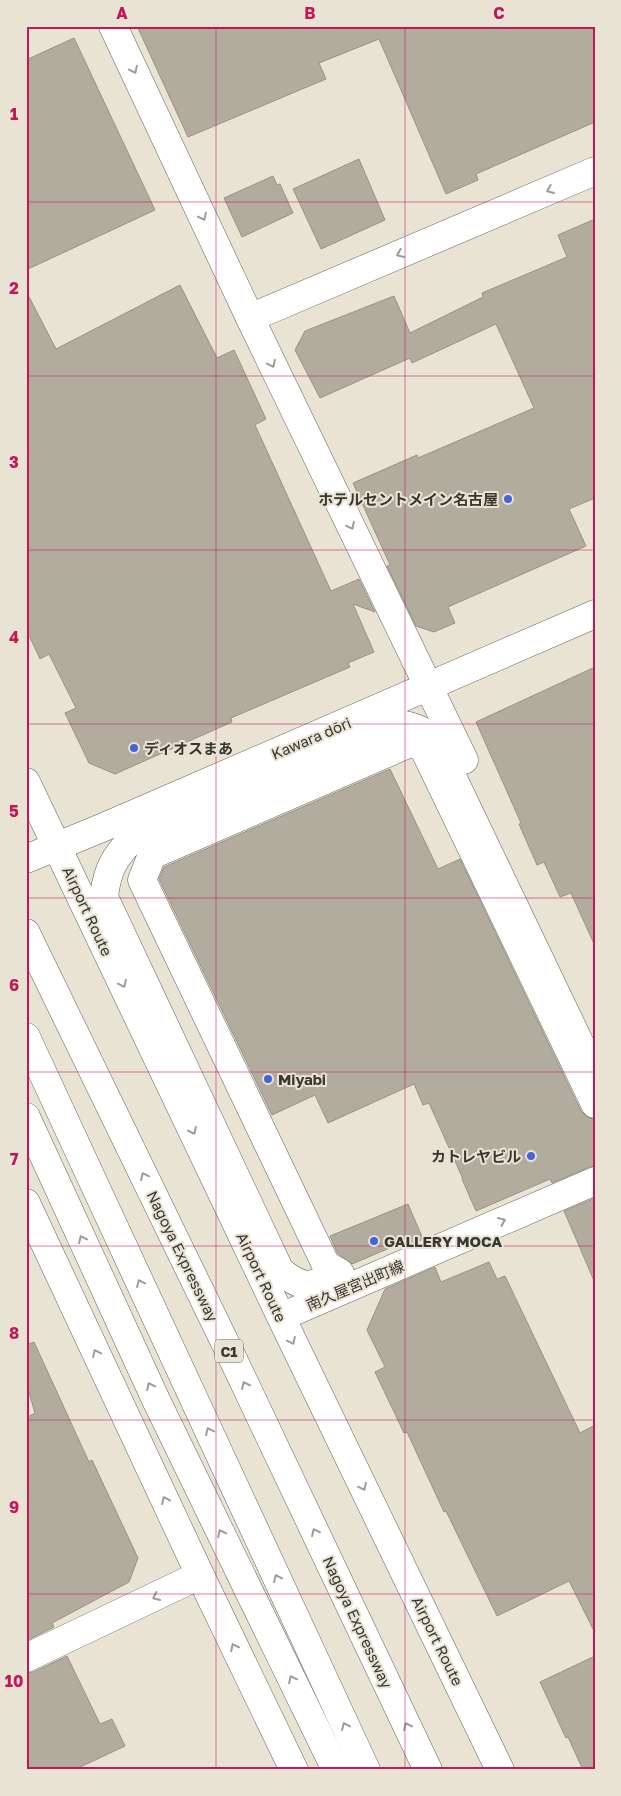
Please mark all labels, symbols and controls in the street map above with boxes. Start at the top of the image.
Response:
text: A [116,3,128,23]
text: B [304,3,316,23]
text: C [493,3,505,23]
one-way arrow [127,65,138,74]
text: 1 [10,104,18,124]
one-way arrow [546,184,555,194]
one-way arrow [197,212,207,221]
one-way arrow [396,247,405,258]
text: 2 [9,278,19,298]
one-way arrow [266,359,277,368]
text: 3 [9,452,19,472]
place label: ホテルセントメイン名古屋 [318,490,498,508]
marker: ホテルセントメイン名古屋 [502,493,514,505]
one-way arrow [345,521,355,530]
text: 4 [9,627,19,647]
street label: Kawara dōri [268,713,354,763]
place label: ディオスまあ [144,739,233,757]
marker: ディオスまあ [128,742,140,754]
text: 5 [9,801,19,821]
street label: Airport Route [59,863,117,959]
text: 6 [9,975,19,995]
one-way arrow [117,979,127,988]
place label: Miyabi [278,1070,326,1088]
marker: Miyabi [262,1073,274,1085]
one-way arrow [186,1126,197,1135]
place label: カトレヤビル [431,1147,521,1165]
text: 7 [10,1149,19,1169]
marker: カトレヤビル [525,1150,537,1162]
one-way arrow [140,1172,150,1181]
street label: Nagoya Expressway [143,1188,223,1325]
one-way arrow [497,1216,506,1227]
street label: Airport Route [233,1229,291,1325]
place label: GALLERY MOCA [384,1232,502,1250]
one-way arrow [78,1235,89,1244]
marker: GALLERY MOCA [368,1235,380,1247]
street label: 南久屋宮出町線 [303,1256,407,1314]
one-way arrow [136,1279,147,1288]
text: 8 [9,1323,19,1343]
one-way arrow [286,1336,297,1345]
road number: C1 [215,1340,243,1362]
one-way arrow [92,1349,102,1358]
one-way arrow [241,1381,251,1390]
one-way arrow [146,1382,156,1391]
one-way arrow [204,1427,215,1436]
one-way arrow [357,1482,368,1491]
one-way arrow [160,1496,171,1505]
text: 9 [9,1497,19,1517]
one-way arrow [311,1528,321,1537]
one-way arrow [217,1529,227,1538]
street label: Nagoya Expressway [320,1553,397,1691]
one-way arrow [273,1574,283,1583]
one-way arrow [152,1590,161,1601]
street label: Airport Route [409,1594,467,1689]
one-way arrow [230,1643,240,1652]
text: 10 [5,1671,23,1691]
one-way arrow [288,1675,298,1684]
one-way arrow [342,1722,352,1731]
one-way arrow [403,1722,414,1731]

